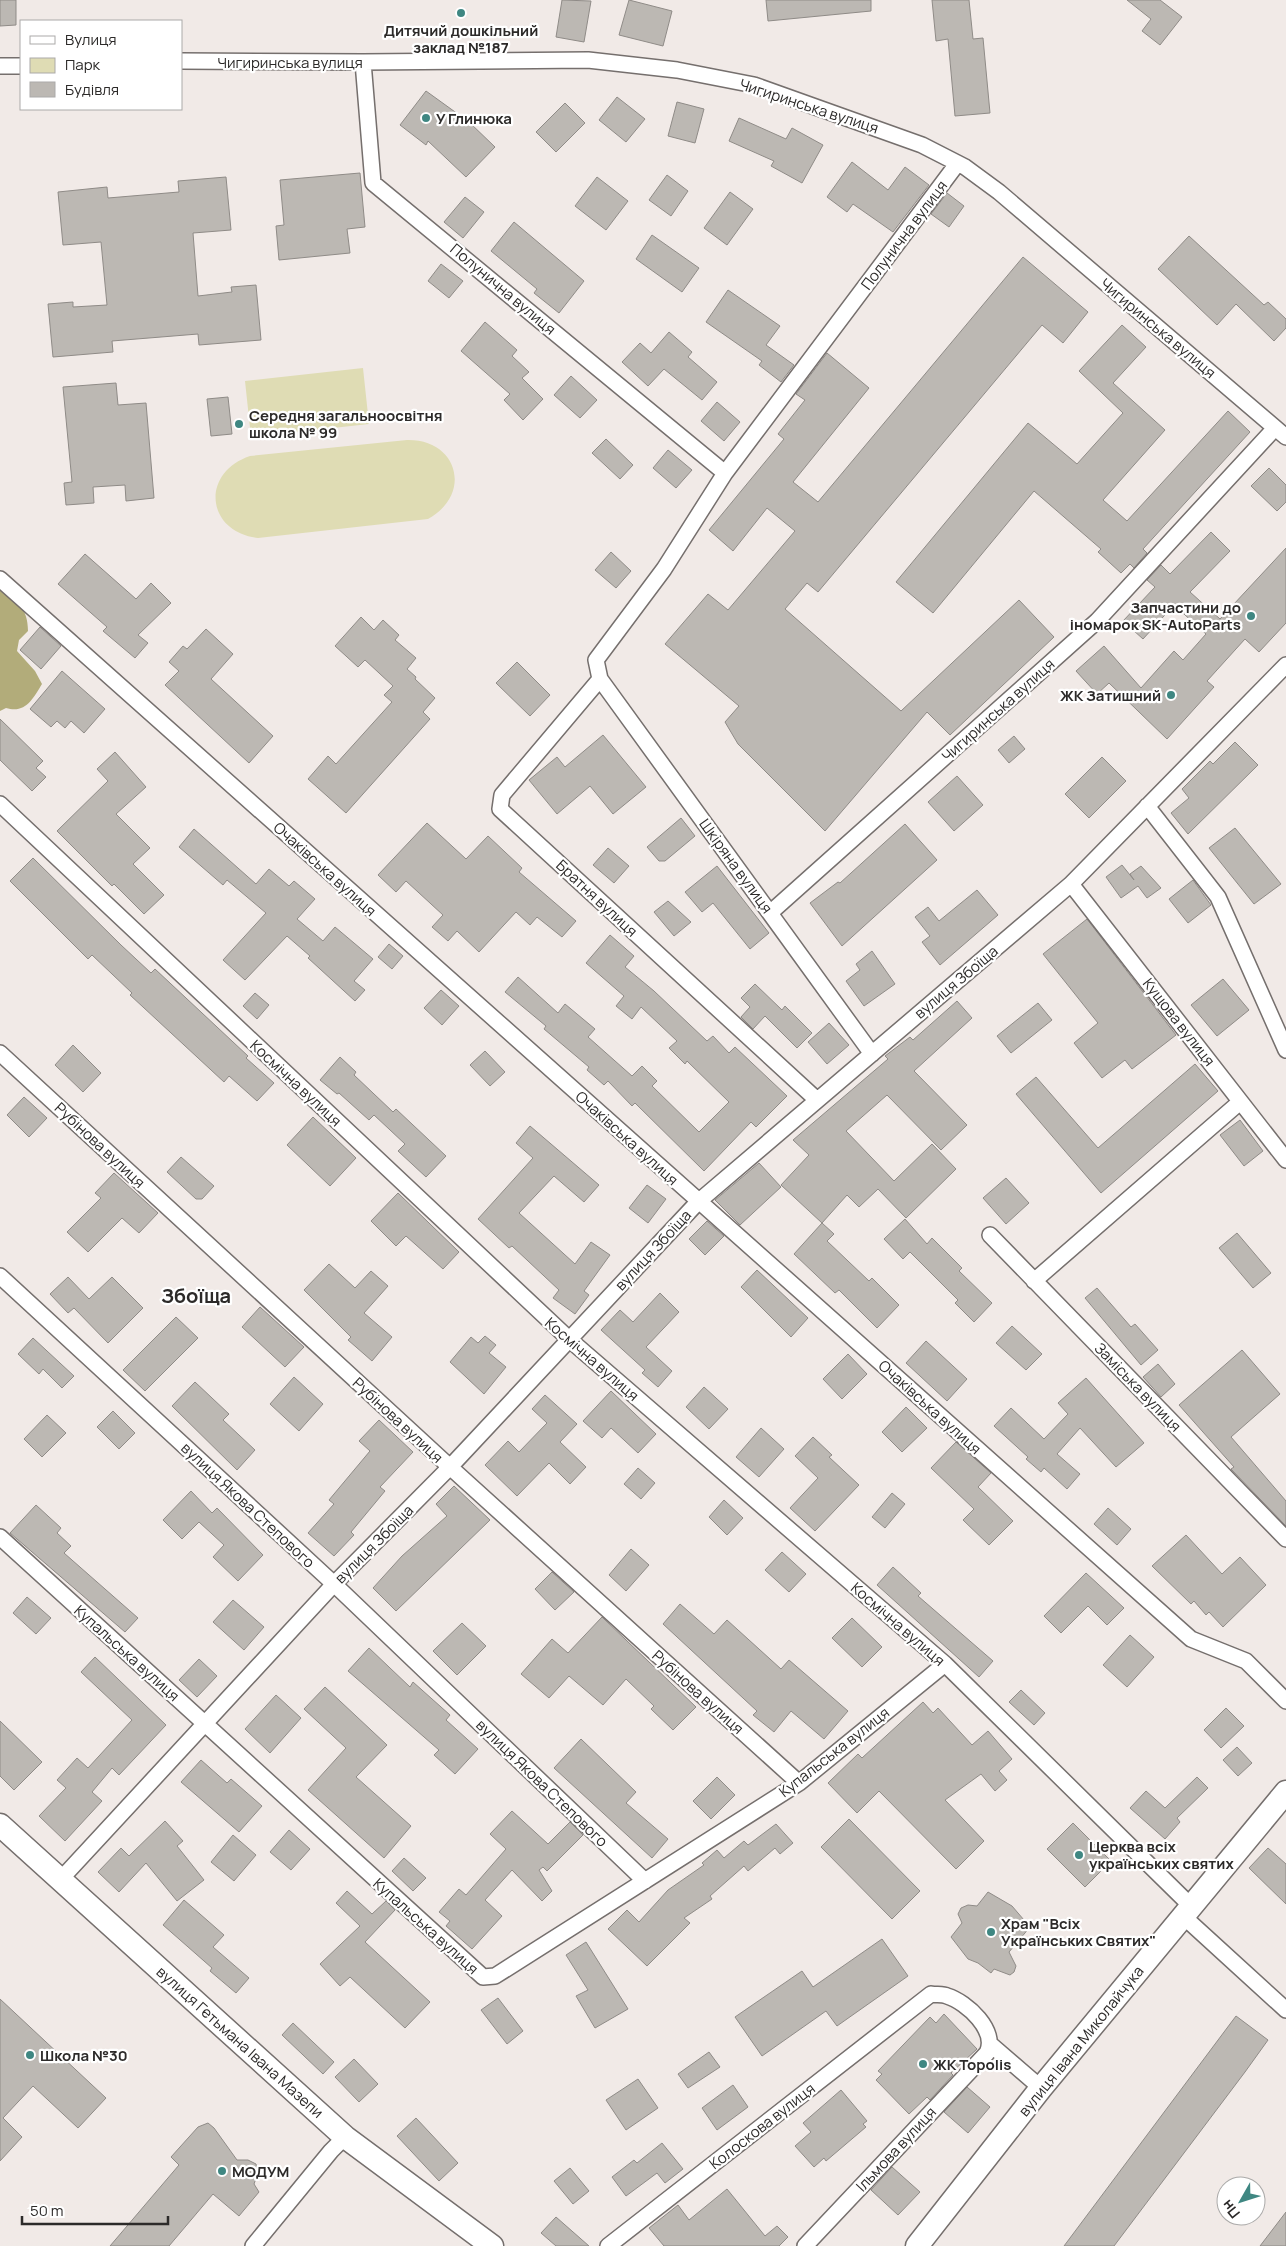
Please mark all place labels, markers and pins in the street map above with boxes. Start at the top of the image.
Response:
marker: Дитячий дошкільний заклад №187 [455,7,467,19]
place label: Дитячий дошкільний заклад №187 [384,20,538,58]
place label: У Глинюка [436,108,512,129]
marker: У Глинюка [420,112,432,124]
place label: Середня загальноосвітня школа № 99 [249,405,443,443]
marker: Середня загальноосвітня школа № 99 [233,418,245,430]
place label: Запчастини до іномарок SK-AutoParts [1070,597,1241,635]
marker: Запчастини до іномарок SK-AutoParts [1245,610,1257,622]
place label: ЖК Затишний [1060,685,1161,706]
marker: ЖК Затишний [1165,689,1177,701]
place label: Церква всіх українських святих [1089,1836,1234,1874]
marker: Церква всіх українських святих [1073,1849,1085,1861]
place label: Храм "Всіх Українських Святих" [1001,1913,1156,1951]
marker: Храм "Всіх Українських Святих" [985,1926,997,1938]
place label: Школа №30 [40,2045,128,2066]
marker: Школа №30 [24,2049,36,2061]
place label: ЖК Topolis [933,2054,1011,2075]
marker: ЖК Topolis [917,2058,929,2070]
place label: МОДУМ [232,2161,289,2182]
marker: МОДУМ [216,2165,228,2177]

